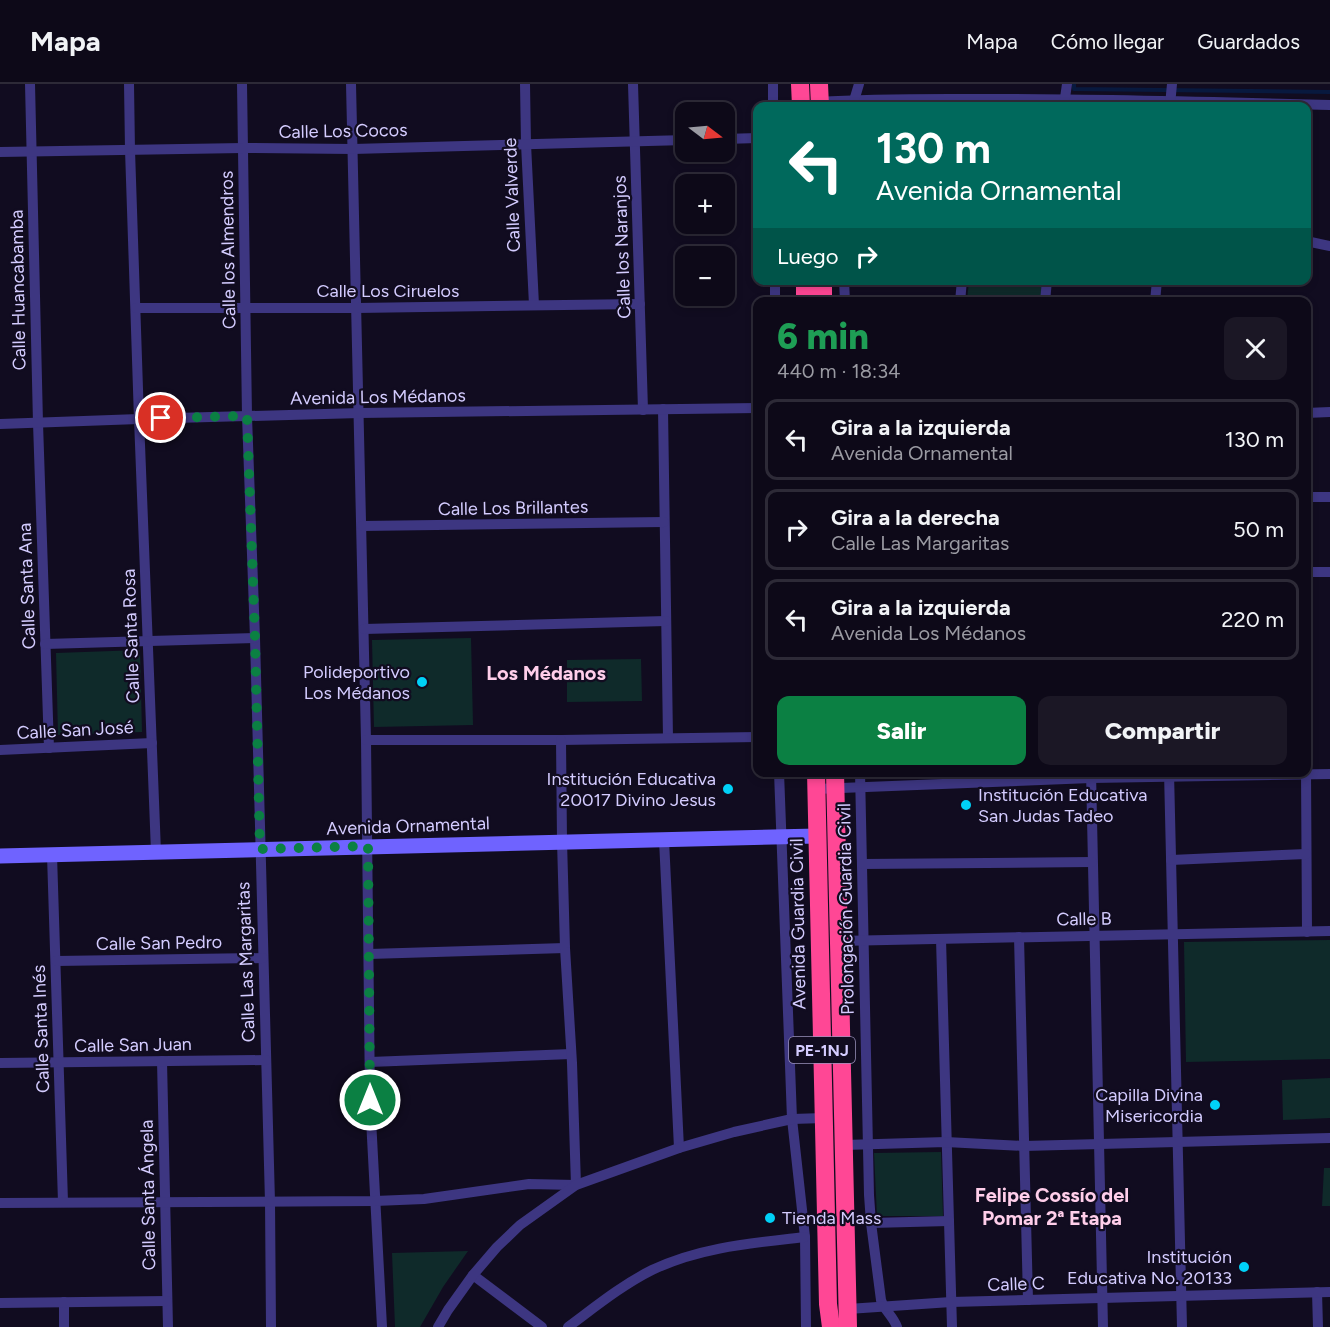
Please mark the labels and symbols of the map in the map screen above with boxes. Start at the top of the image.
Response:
north arrow [675,102,735,162]
street label: Calle Los Cocos [278,119,408,143]
street label: Calle Valverde [499,137,525,253]
street label: Calle los Almendros [216,171,240,329]
street label: Calle los Naranjos [608,175,636,319]
street label: Calle Huancabamba [6,209,30,371]
street label: Calle Los Ciruelos [317,280,459,302]
street label: Avenida Los Médanos [290,384,466,410]
pin [135,392,186,443]
street label: Calle Los Brillantes [438,496,588,520]
street label: Calle Santa Ana [14,522,40,650]
street label: Calle Santa Rosa [118,569,144,703]
place label: Polideportivo Los Médanos [303,661,410,704]
district label: Los Médanos [486,661,606,685]
marker: Polideportivo Los Médanos [415,675,429,689]
street label: Calle San José [16,716,134,744]
place label: Institución Educativa 20017 Divino Jesus [547,768,716,811]
marker: Institución Educativa 20017 Divino Jesus [721,782,735,796]
place label: Institución Educativa San Judas Tadeo [978,784,1147,827]
marker: Institución Educativa San Judas Tadeo [959,798,973,812]
street label: Prolongación Guardia Civil [833,803,859,1015]
street label: Avenida Ornamental [326,812,490,840]
street label: Avenida Guardia Civil [786,838,810,1010]
street label: Calle Las Margaritas [232,881,260,1043]
street label: Calle B [1056,908,1112,930]
street label: Calle San Pedro [96,931,222,955]
street label: Calle Santa Inés [28,965,54,1093]
street label: Calle San Juan [74,1033,192,1057]
road number: PE-1NJ [789,1037,855,1063]
position arrow [338,1068,402,1132]
place label: Capilla Divina Misericordia [1095,1084,1203,1127]
marker: Capilla Divina Misericordia [1208,1098,1222,1112]
street label: Calle Santa Ángela [136,1119,160,1271]
district label: Felipe Cossío del Pomar 2ª Etapa [975,1183,1129,1230]
place label: Tienda Mass [782,1207,881,1229]
marker: Tienda Mass [763,1211,777,1225]
place label: Institución Educativa No. 20133 [1067,1246,1232,1289]
marker: Institución Educativa No. 20133 [1237,1260,1251,1274]
street label: Calle C [987,1272,1045,1296]

